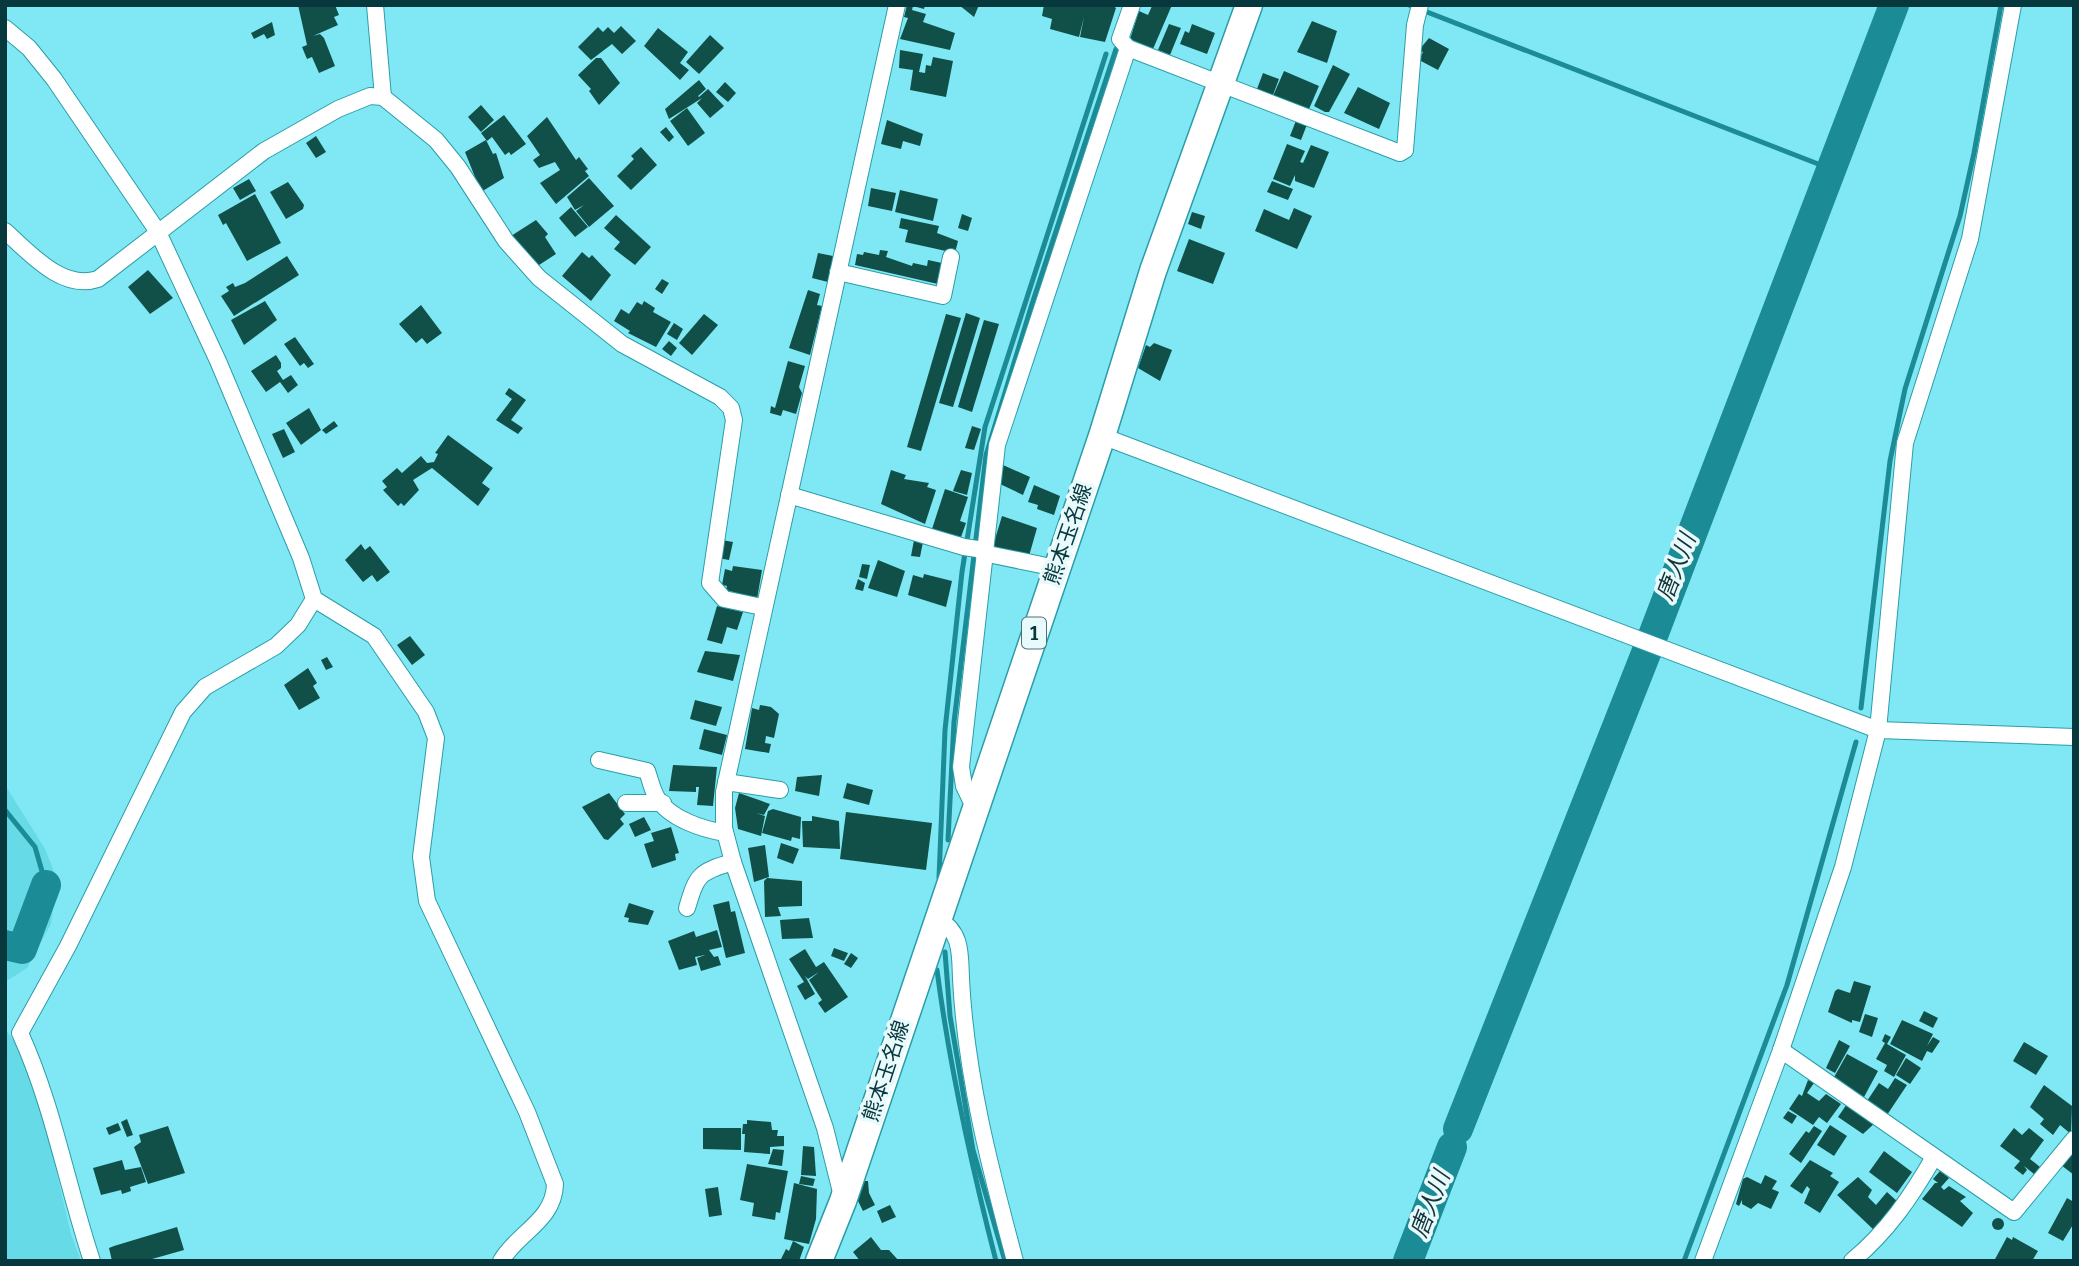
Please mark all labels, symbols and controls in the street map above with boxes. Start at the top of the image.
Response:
street label: 熊本玉名線 [1039,480,1097,588]
water label: 唐人川 [1651,527,1703,604]
road number: 1 [1022,618,1046,648]
street label: 熊本玉名線 [857,1017,915,1125]
water label: 唐人川 [1405,1164,1457,1241]

